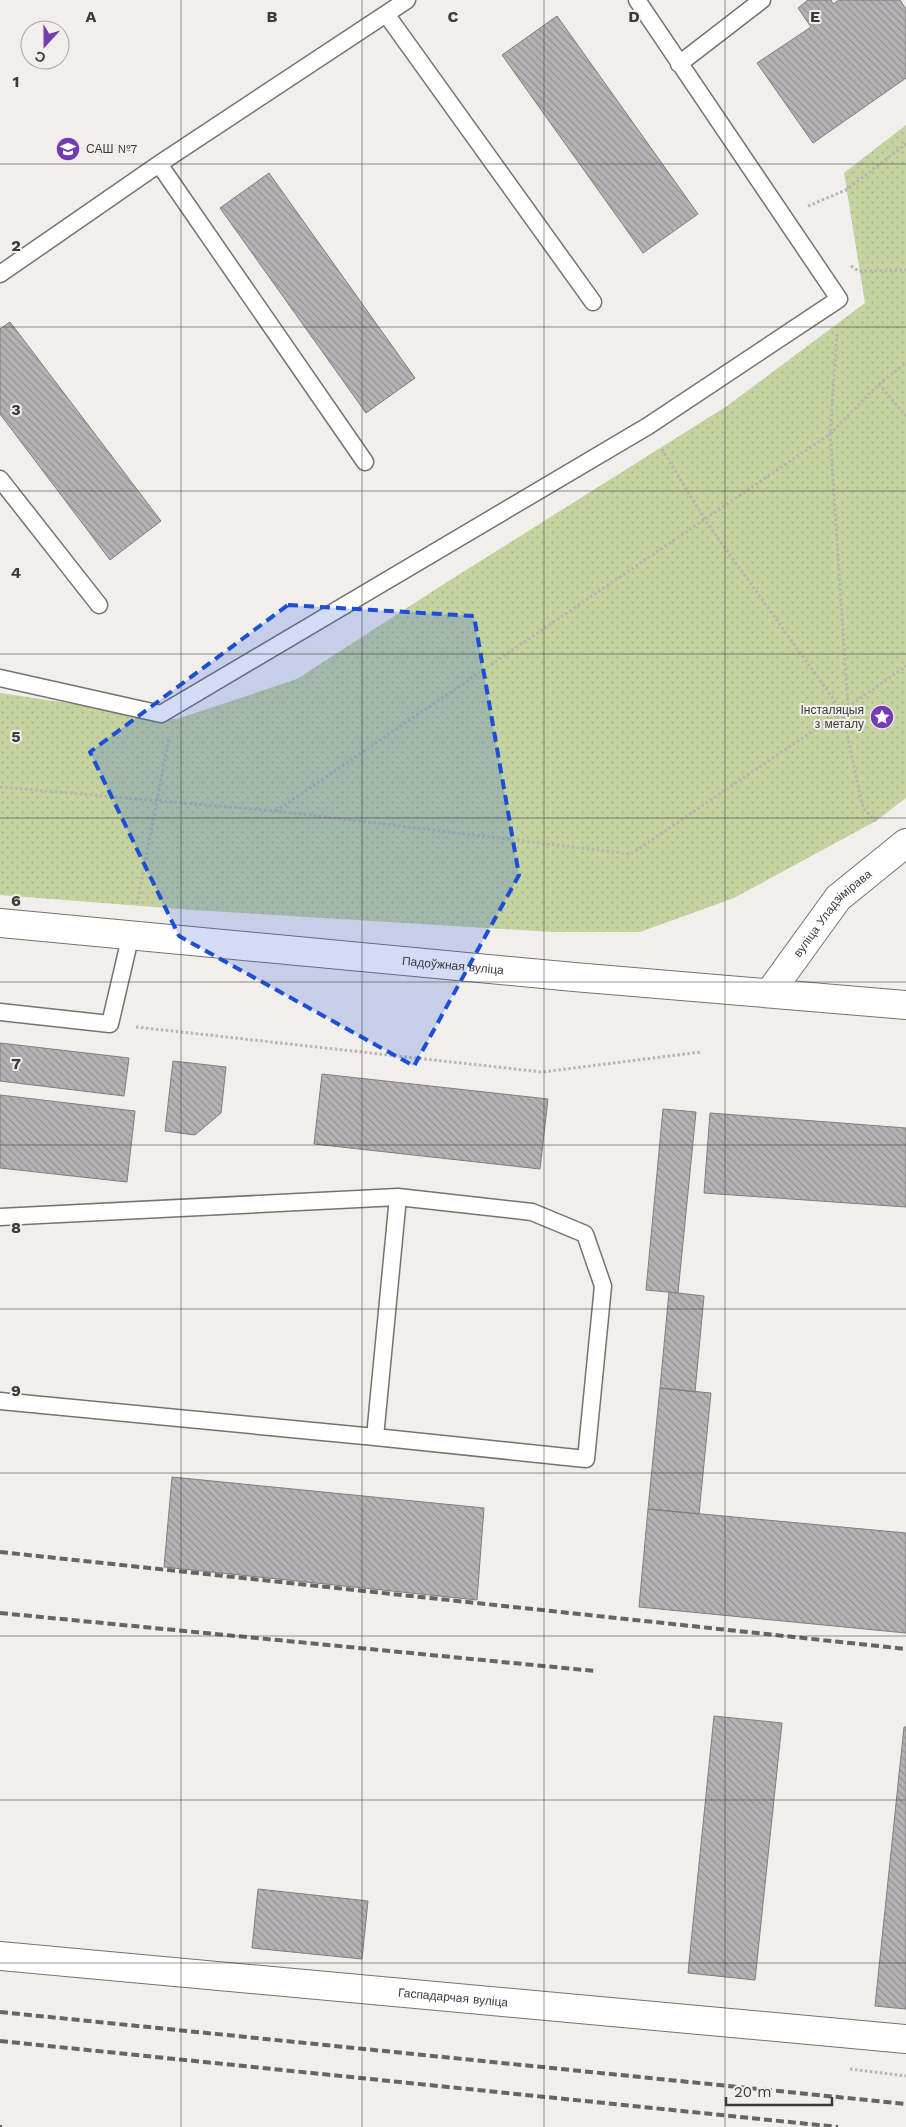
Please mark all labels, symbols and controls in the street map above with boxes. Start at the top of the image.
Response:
text: A [86,7,97,26]
text: B [267,7,278,26]
text: C [448,7,459,26]
text: D [628,7,640,26]
text: E [810,7,820,26]
north arrow [20,20,70,70]
text: С [33,48,48,66]
text: 1 [13,72,19,91]
school or university icon: САШ №7 [55,136,81,162]
place label: САШ №7 [86,142,138,156]
text: 2 [11,236,21,255]
text: 3 [11,400,21,419]
text: 4 [11,563,21,582]
place label: Інсталяцыя з металу [801,703,864,731]
place icon: Інсталяцыя з металу [869,704,895,730]
text: 5 [11,727,21,746]
street label: вуліца Уладзімірава [791,867,875,960]
text: 6 [11,891,21,910]
street label: Падоўжная вуліца [402,954,505,977]
text: 7 [11,1054,21,1073]
text: 8 [11,1218,21,1237]
text: 9 [11,1381,21,1400]
street label: Гаспадарчая вуліца [397,1985,509,2010]
scale bar [726,2074,832,2106]
text: 20 m [734,2083,772,2101]

